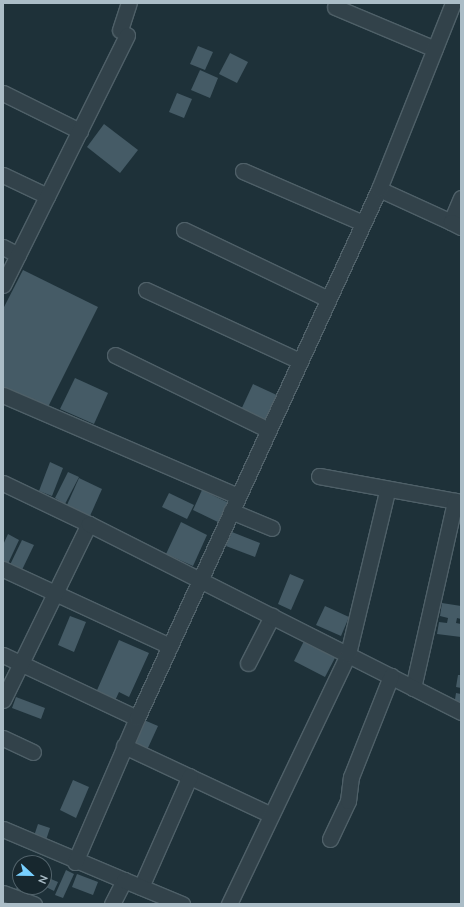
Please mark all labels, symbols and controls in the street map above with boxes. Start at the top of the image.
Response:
north arrow [12,855,52,895]
text: N [34,873,51,886]

